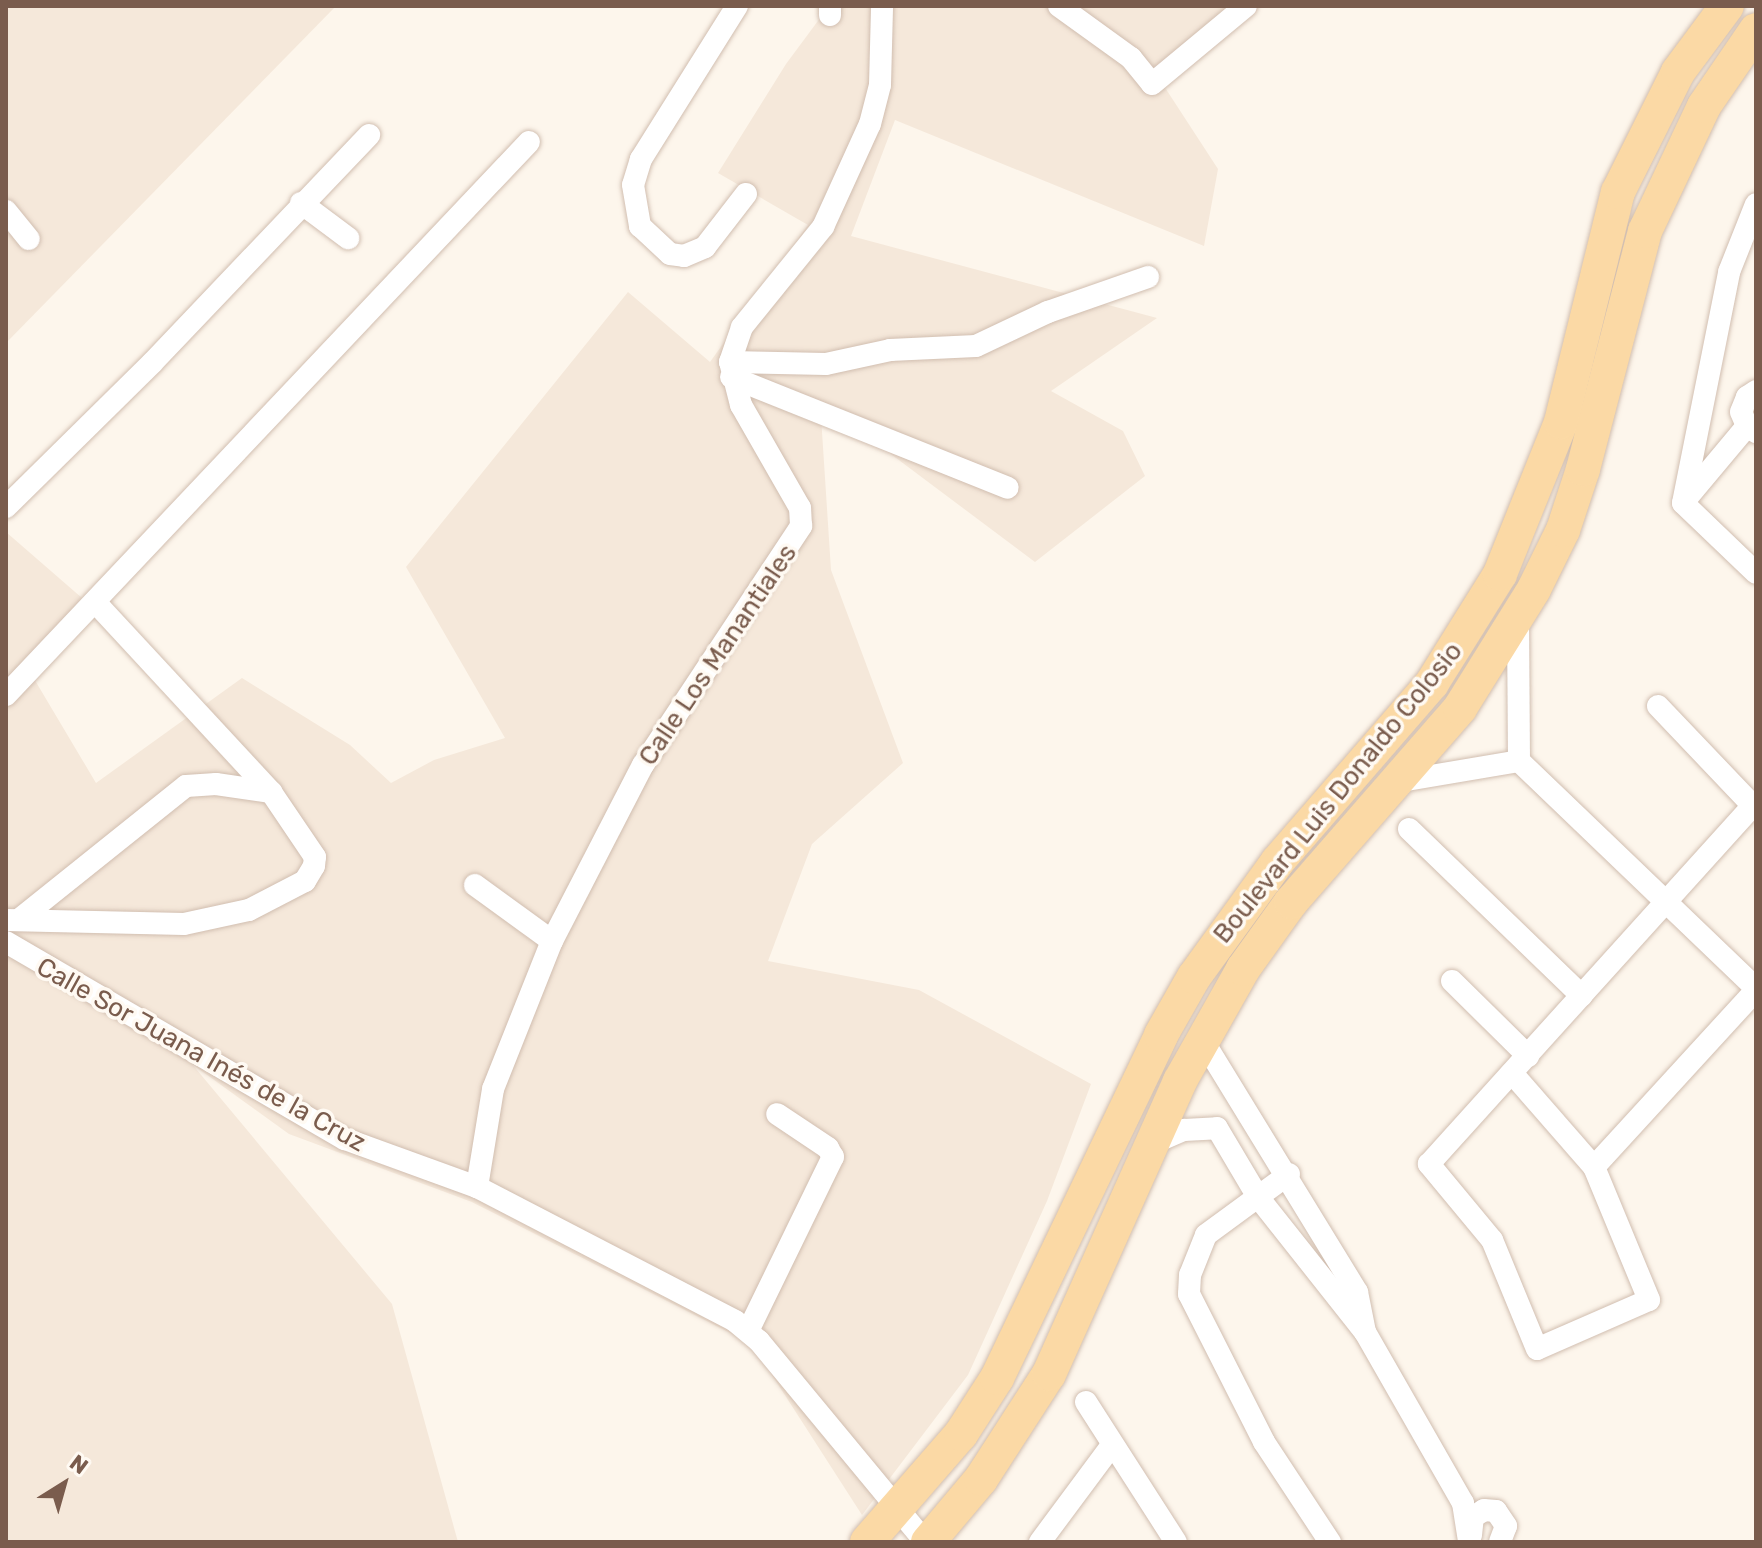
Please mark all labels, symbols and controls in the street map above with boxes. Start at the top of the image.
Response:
street label: Calle Los Manantiales [632,539,804,771]
street label: Boulevard Luis Donaldo Colosio [1207,636,1469,950]
street label: Calle Sor Juana Inés de la Cruz [31,951,371,1159]
north arrow [24,1444,104,1524]
text: N [64,1449,93,1480]

